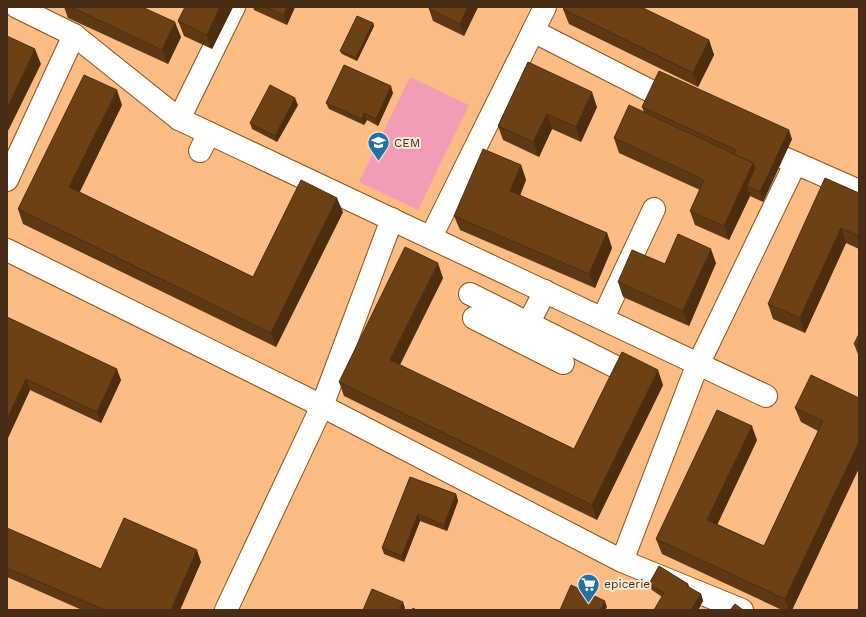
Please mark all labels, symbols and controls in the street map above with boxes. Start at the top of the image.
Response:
school or university icon: CEM [365,130,391,163]
place label: CEM [394,136,420,150]
supermarket icon: epicerie [575,571,601,604]
place label: epicerie [604,577,650,591]

